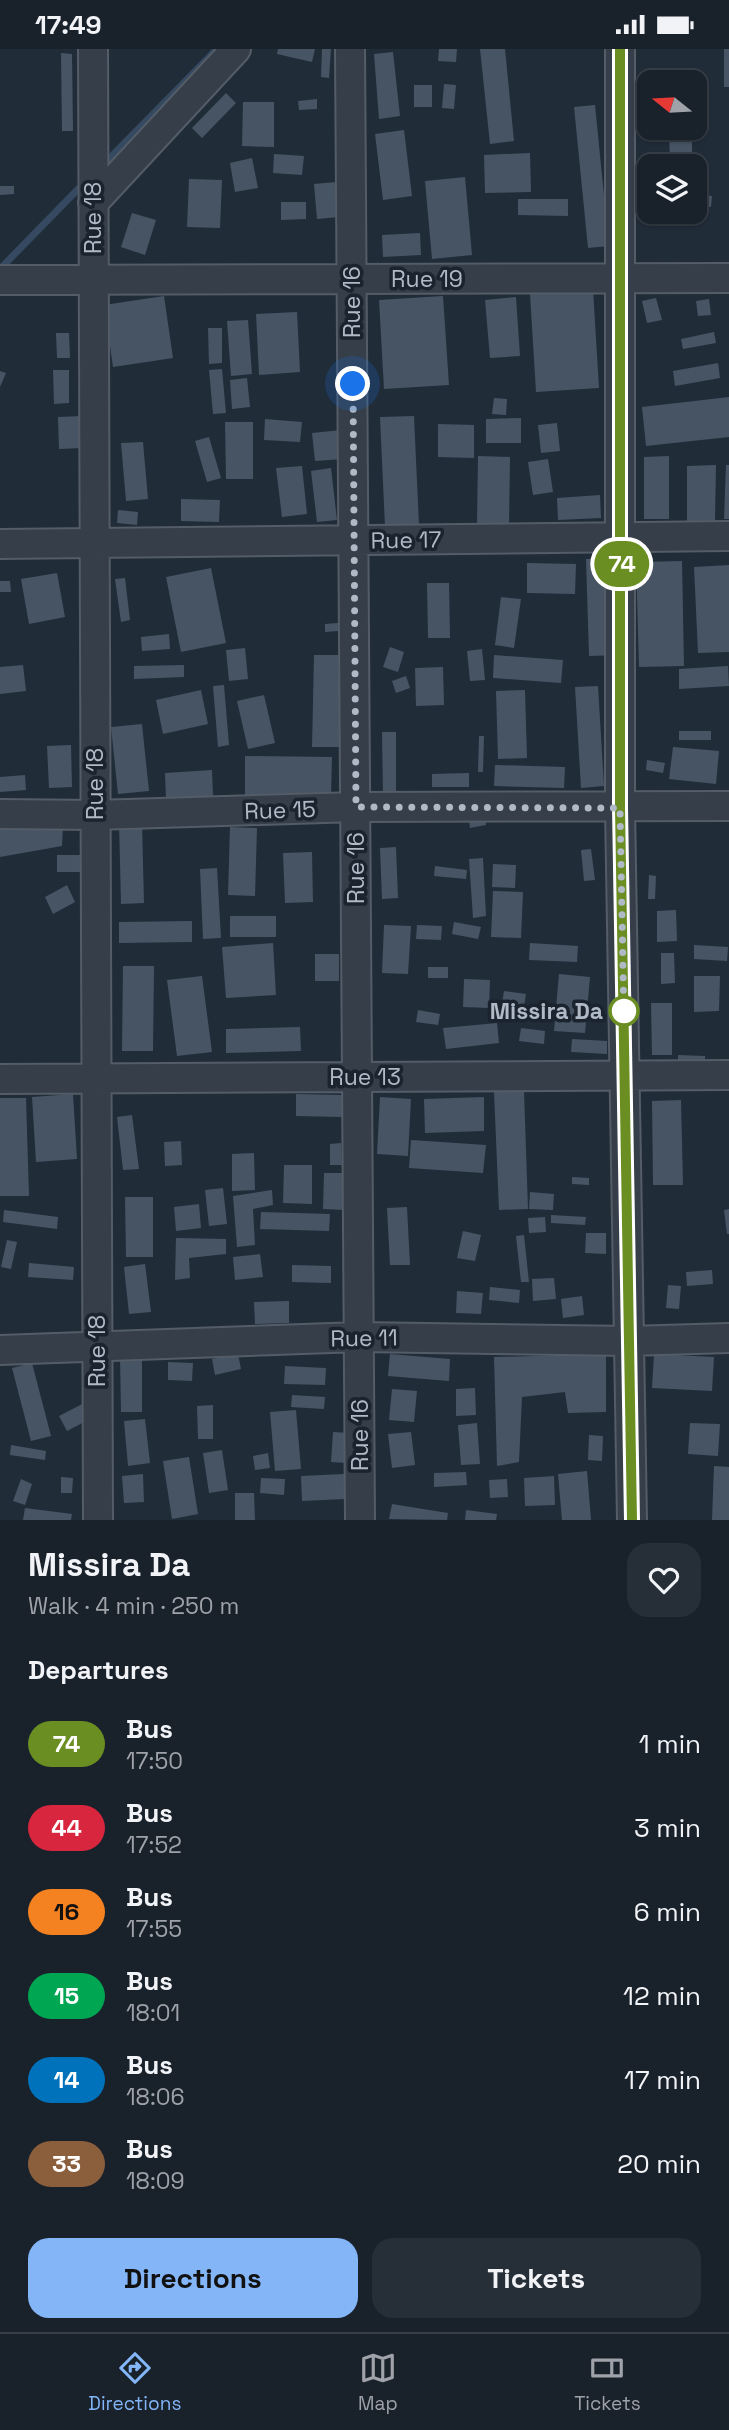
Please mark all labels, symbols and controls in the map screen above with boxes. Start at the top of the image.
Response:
text: 17:49 [35,8,102,42]
north arrow [637,70,707,140]
map controls [637,70,707,224]
button: layers [637,154,707,224]
street label: Rue 18 [78,182,108,254]
street label: Rue 19 [391,264,463,294]
street label: Rue 16 [337,266,367,338]
your location [335,366,370,401]
street label: Rue 17 [370,524,442,556]
line badge: 74 [590,541,654,587]
text: 74 [608,548,636,579]
street label: Rue 18 [80,748,110,820]
street label: Rue 15 [244,794,316,826]
street label: Rue 16 [341,832,371,904]
place label: Missira Da [490,996,603,1026]
marker: Missira Da [609,996,639,1026]
street label: Rue 13 [329,1062,401,1092]
street label: Rue 18 [82,1315,112,1387]
street label: Rue 11 [330,1322,398,1354]
street label: Rue 16 [345,1399,375,1471]
button: heart [627,1543,701,1617]
text: Missira Da [28,1544,190,1586]
text: Walk · 4 min · 250 m [28,1591,239,1621]
text: Departures [28,1653,169,1687]
text: Bus [126,1712,173,1746]
text: 1 min [639,1727,701,1761]
text: 74 [53,1728,80,1759]
text: 17:50 [126,1746,183,1776]
text: Bus [126,1796,173,1830]
text: 3 min [634,1811,701,1845]
text: 44 [51,1812,82,1843]
text: 17:52 [126,1830,182,1860]
text: Bus [126,1880,173,1914]
text: 6 min [634,1895,701,1929]
text: 16 [54,1896,79,1927]
text: 17:55 [126,1914,182,1944]
text: Bus [126,1964,173,1998]
text: 12 min [623,1979,701,2013]
text: 15 [54,1980,79,2011]
text: 18:01 [126,1998,180,2028]
text: Bus [126,2048,173,2082]
text: 17 min [624,2063,701,2097]
text: 14 [53,2064,80,2095]
text: 18:06 [126,2082,185,2112]
text: Bus [126,2132,173,2166]
text: 20 min [617,2147,701,2181]
text: 33 [52,2148,81,2179]
text: 18:09 [126,2166,185,2196]
button: Directions [28,2238,358,2318]
button: Tickets [372,2238,701,2318]
tab: Directions [88,2349,181,2416]
tab: Map [358,2349,398,2416]
tab: Tickets [574,2349,641,2416]

